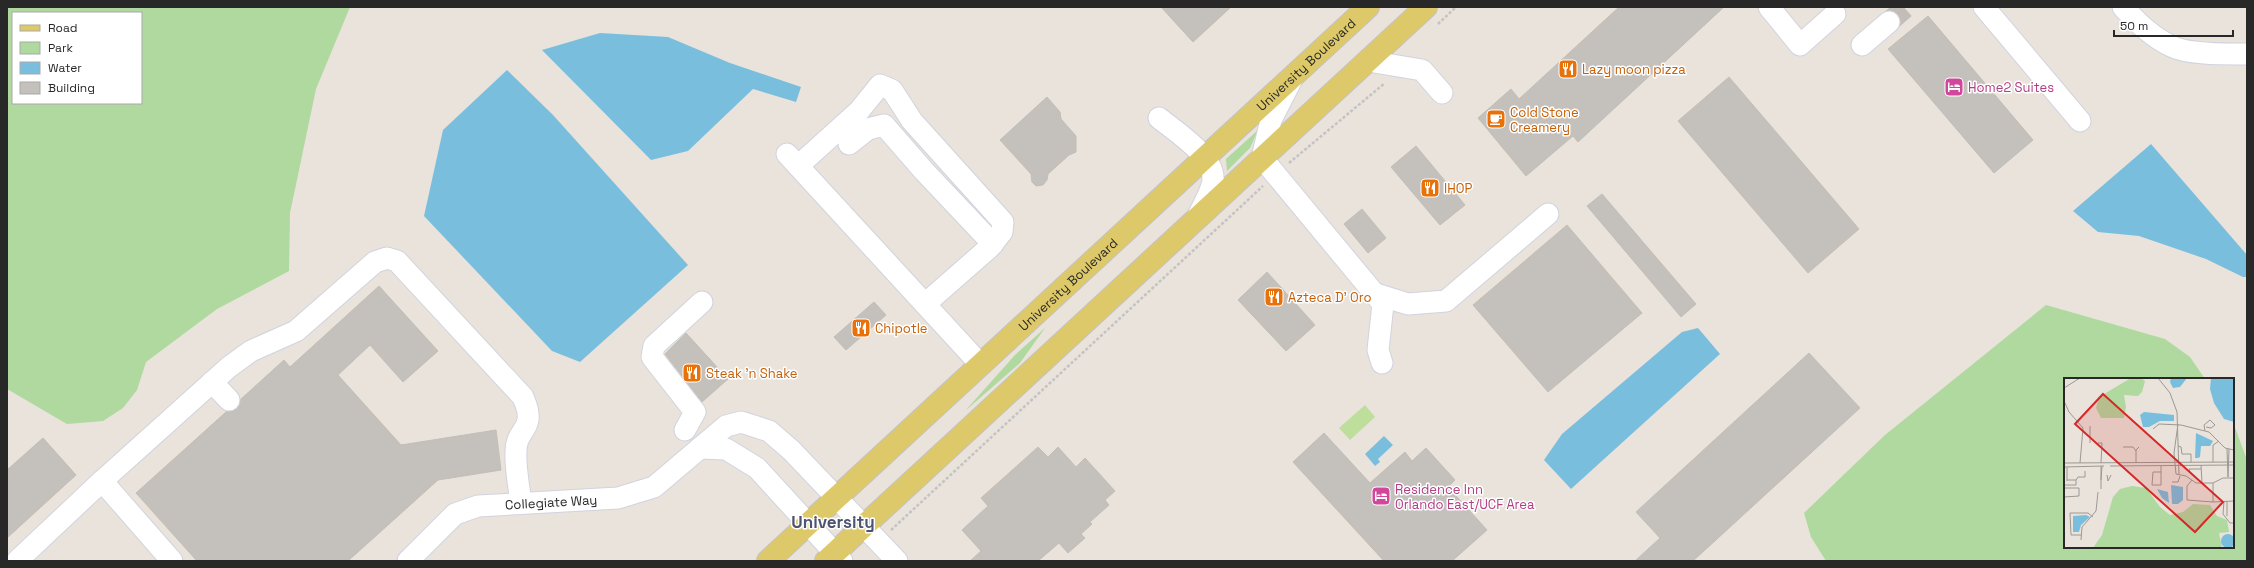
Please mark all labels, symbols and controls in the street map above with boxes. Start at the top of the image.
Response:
legend [12,12,142,104]
scale bar [2114,12,2233,38]
street label: University Boulevard [1253,15,1359,115]
text: 50 m [2120,18,2148,34]
text: Road [48,20,77,36]
text: Park [48,40,73,56]
restaurant icon: Lazy moon pizza [1557,58,1579,80]
text: Water [48,60,82,76]
place label: Lazy moon pizza [1582,61,1686,78]
hotel icon: Home2 Suites [1943,76,1965,98]
place label: Home2 Suites [1968,79,2054,96]
text: Building [48,80,95,96]
place label: Cold Stone Creamery [1510,104,1579,136]
cafe icon: Cold Stone Creamery [1485,108,1507,130]
restaurant icon: IHOP [1419,177,1441,199]
place label: IHOP [1444,180,1472,197]
street label: University Boulevard [1015,235,1121,335]
restaurant icon: Azteca D' Oro [1263,286,1285,308]
place label: Azteca D' Oro [1288,289,1372,306]
restaurant icon: Chipotle [850,317,872,339]
place label: Chipotle [875,320,928,337]
restaurant icon: Steak 'n Shake [681,362,703,384]
place label: Steak 'n Shake [706,365,798,382]
inset map [2064,378,2234,548]
place label: Residence Inn Orlando East/UCF Area [1395,481,1535,513]
hotel icon: Residence Inn Orlando East/UCF Area [1370,485,1392,507]
street label: Collegiate Way [505,491,598,513]
district label: University [791,511,875,533]

